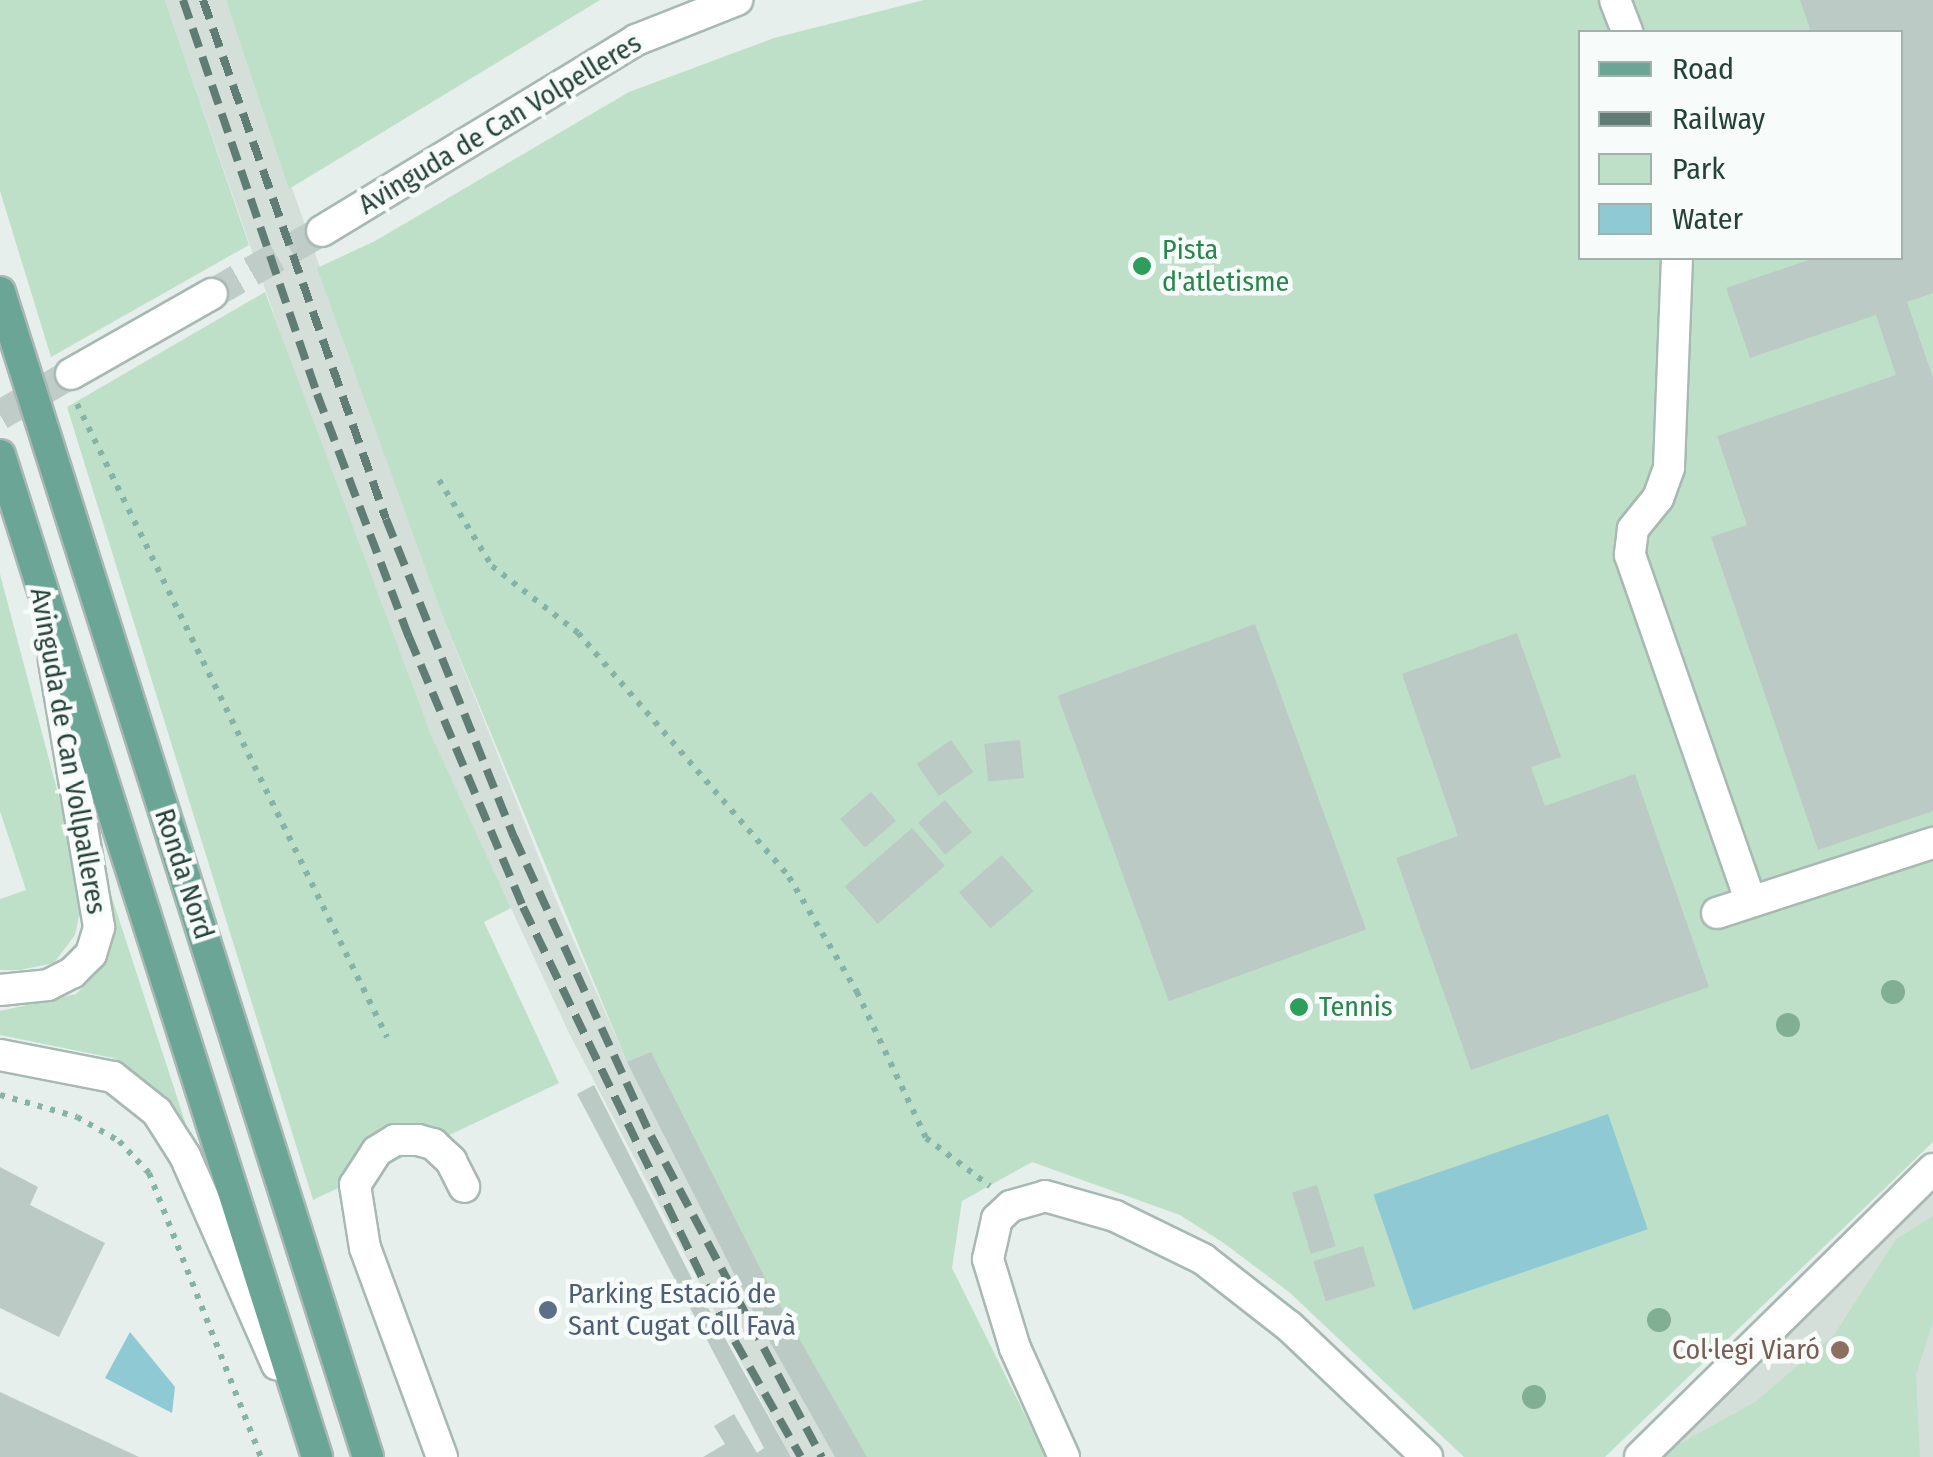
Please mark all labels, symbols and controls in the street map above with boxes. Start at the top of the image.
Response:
street label: Avinguda de Can Volpelleres [353,26,647,222]
legend [1578,30,1903,260]
text: Road [1672,51,1734,87]
text: Railway [1672,101,1765,137]
text: Park [1672,151,1725,187]
text: Water [1672,201,1743,237]
place label: Pista d'atletisme [1162,233,1289,299]
marker: Pista d'atletisme [1131,255,1153,277]
street label: Avinguda de Can Vollpalleres [23,585,113,917]
street label: Ronda Nord [147,804,221,944]
place label: Tennis [1319,990,1393,1024]
marker: Tennis [1288,996,1310,1018]
place label: Parking Estació de Sant Cugat Coll Favà [568,1277,796,1343]
marker: Parking Estació de Sant Cugat Coll Favà [537,1299,559,1321]
place label: Col·legi Viaró [1672,1333,1820,1367]
marker: Col·legi Viaró [1829,1339,1851,1361]

